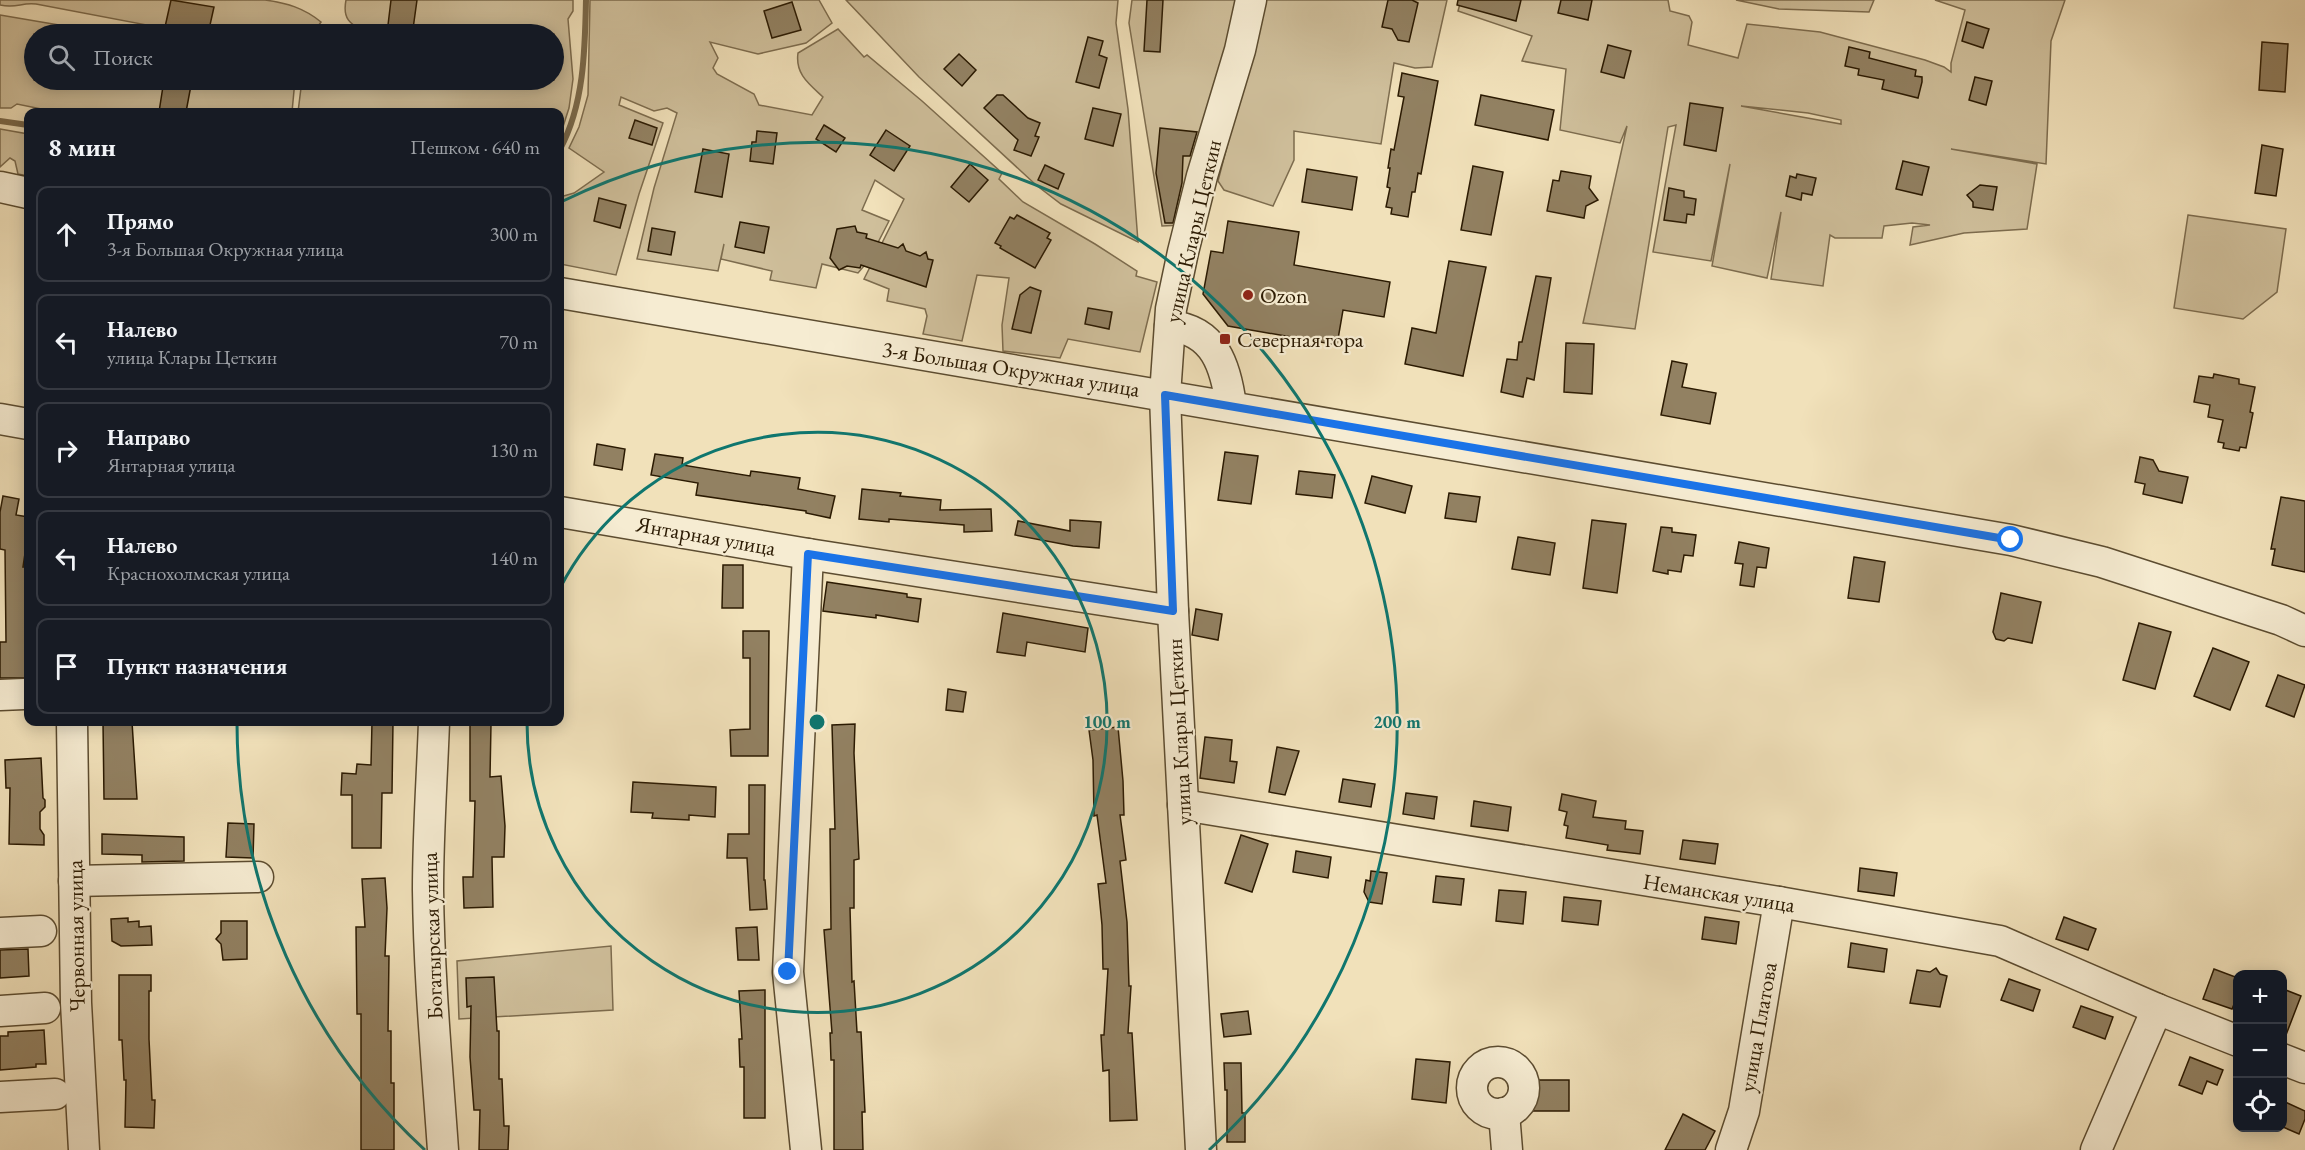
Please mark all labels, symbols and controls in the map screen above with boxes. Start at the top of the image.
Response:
search box [24,24,564,90]
icon: search [45,41,78,74]
text: Поиск [93,43,153,72]
text: 8 мин [48,130,116,164]
text: Пешком · 640 m [410,134,540,160]
street label: улица Клары Цеткин [1158,137,1228,325]
text: Прямо [107,207,174,236]
icon: ahead [50,218,83,251]
text: 300 m [490,221,538,247]
text: 3-я Большая Окружная улица [107,236,344,262]
place label: Ozon [1260,281,1308,310]
marker: Ozon [1241,288,1255,302]
text: Налево [107,315,177,344]
place label: Северная гора [1237,325,1364,354]
icon: left [50,326,83,359]
text: 70 m [499,329,538,355]
marker: Северная гора [1218,332,1232,346]
street label: 3-я Большая Окружная улица [880,334,1142,404]
text: улица Клары Цеткин [107,344,277,370]
text: Направо [107,423,190,452]
icon: right [50,434,83,467]
text: 130 m [490,437,538,463]
text: Янтарная улица [107,452,235,478]
street label: Янтарная улица [633,509,778,563]
route start [1997,526,2023,552]
text: Налево [107,531,177,560]
icon: left [50,542,83,575]
text: 140 m [490,545,538,571]
text: Краснохолмская улица [107,560,290,586]
street label: улица Клары Цеткин [1160,638,1198,826]
icon: arrive [50,650,83,683]
text: Пункт назначения [107,652,287,681]
text: 100 m [1083,710,1131,733]
text: 200 m [1373,710,1421,733]
centre of rings [807,712,827,732]
street label: Богатырская улица [415,852,449,1020]
street label: Червонная улица [60,859,92,1012]
street label: Неманская улица [1641,867,1797,919]
route end [774,958,800,984]
street label: улица Платова [1732,960,1784,1094]
map controls [2233,970,2287,1132]
button: + [2233,970,2287,1024]
button: − [2233,1024,2287,1078]
button: locate [2233,1078,2287,1132]

